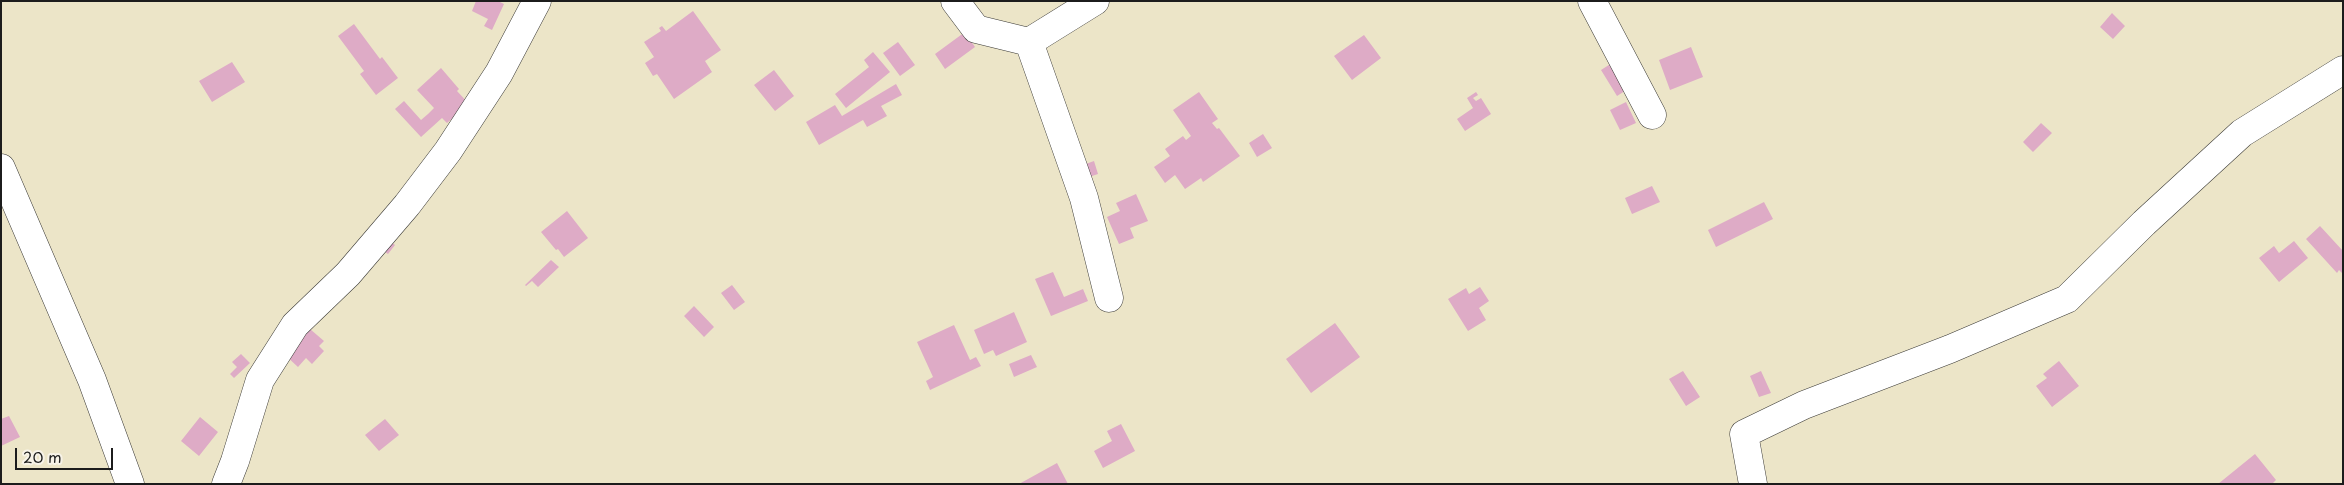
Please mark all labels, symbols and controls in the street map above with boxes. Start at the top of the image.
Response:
scale bar [18,438,115,470]
text: 20 m [23,445,62,468]

